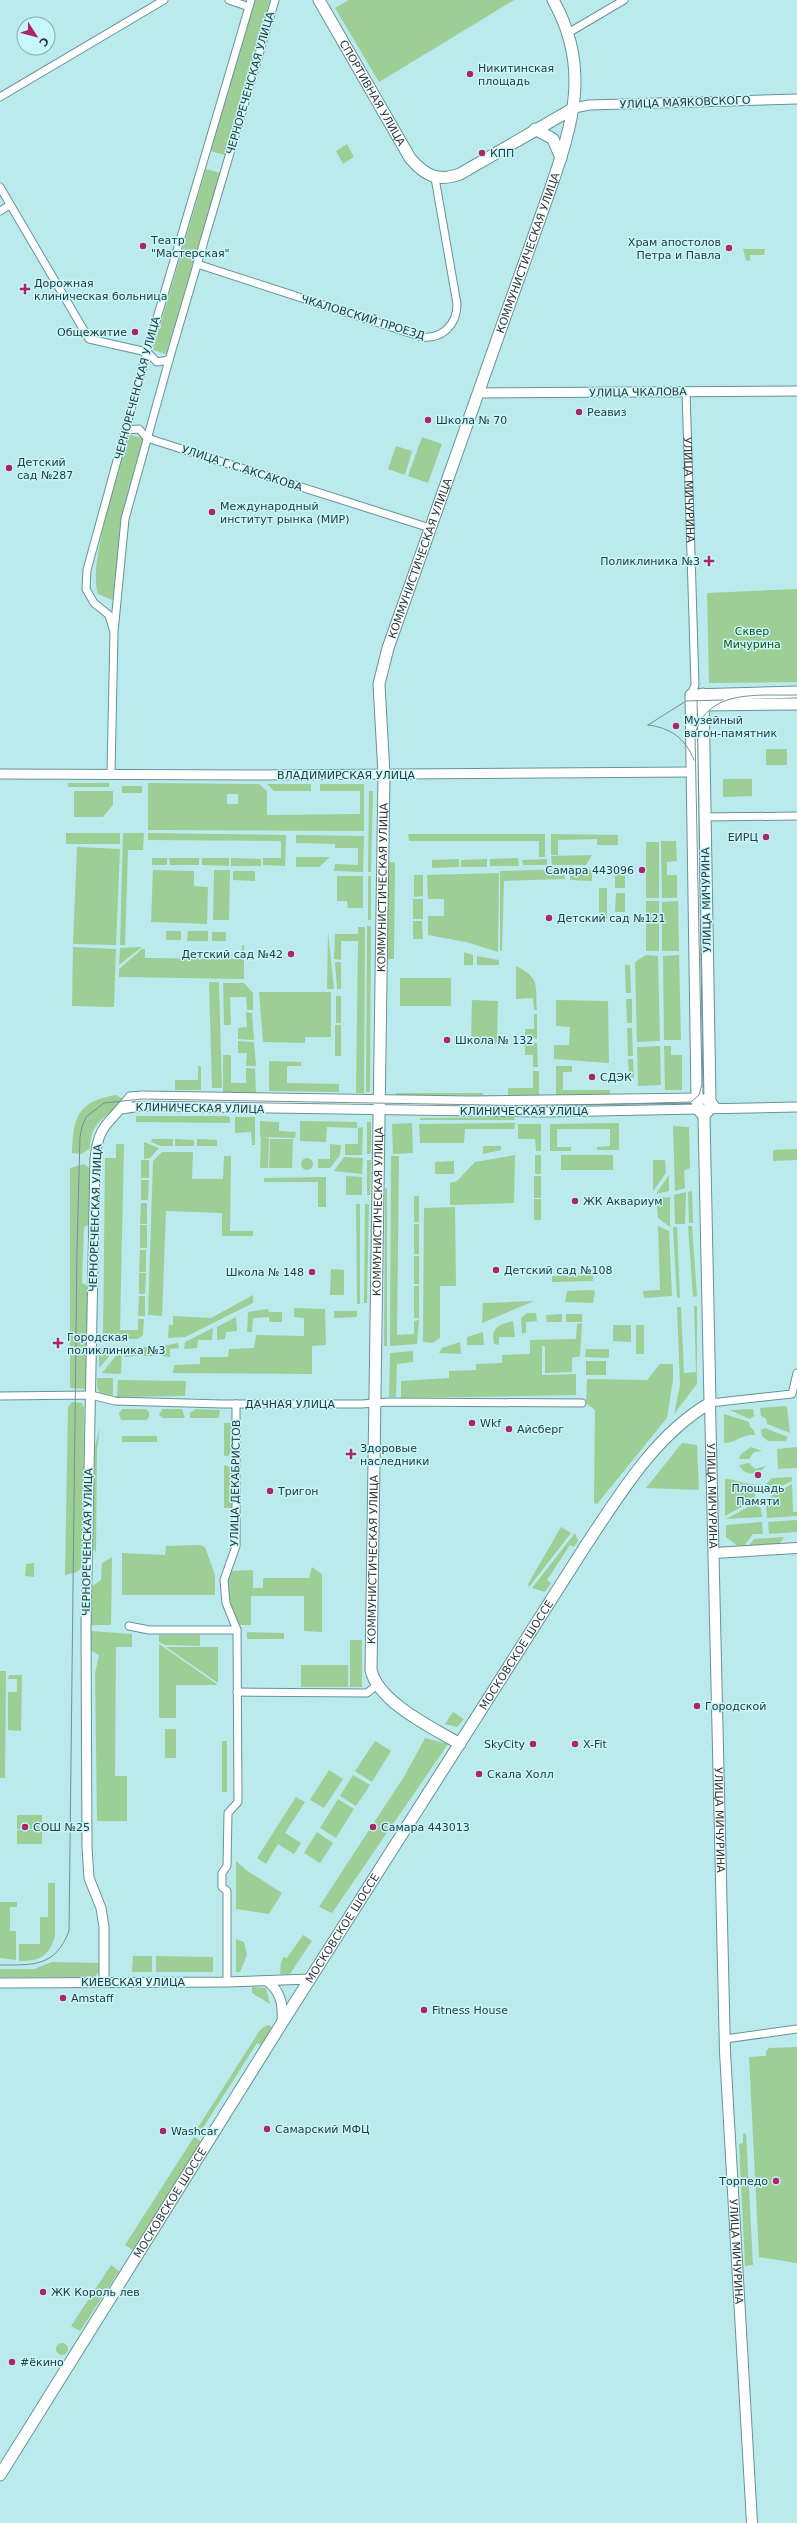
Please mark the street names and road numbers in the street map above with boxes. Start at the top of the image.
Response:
street label: ЧЕРНОРЕЧЕНСКАЯ УЛИЦА [224,10,277,156]
street label: СПОРТИВНАЯ УЛИЦА [336,38,408,149]
street label: УЛИЦА МАЯКОВСКОГО [619,94,751,111]
street label: КОММУНИСТИЧЕСКАЯ УЛИЦА [494,170,563,335]
street label: ЧКАЛОВСКИЙ ПРОЕЗД [299,292,427,343]
street label: ЧЕРНОРЕЧЕНСКАЯ УЛИЦА [112,315,163,461]
street label: УЛИЦА ЧКАЛОВА [589,385,687,400]
street label: УЛИЦА МИЧУРИНА [680,437,697,543]
street label: УЛИЦА Г.С.АКСАКОВА [180,443,304,494]
street label: КОММУНИСТИЧЕСКАЯ УЛИЦА [386,476,455,640]
street label: ВЛАДИМИРСКАЯ УЛИЦА [277,769,415,782]
street label: КОММУНИСТИЧЕСКАЯ УЛИЦА [375,802,391,972]
street label: УЛИЦА МИЧУРИНА [699,847,714,953]
street label: КЛИНИЧЕСКАЯ УЛИЦА [136,1101,265,1116]
street label: КЛИНИЧЕСКАЯ УЛИЦА [460,1105,589,1118]
street label: КОММУНИСТИЧЕСКАЯ УЛИЦА [370,1126,386,1296]
street label: ЧЕРНОРЕЧЕНСКАЯ УЛИЦА [86,1143,105,1292]
street label: ДАЧНАЯ УЛИЦА [245,1398,335,1411]
street label: УЛИЦА ДЕКАБРИСТОВ [228,1420,243,1546]
street label: УЛИЦА МИЧУРИНА [704,1443,719,1549]
street label: ЧЕРНОРЕЧЕНСКАЯ УЛИЦА [80,1468,95,1616]
street label: КОММУНИСТИЧЕСКАЯ УЛИЦА [365,1474,381,1644]
street label: МОСКОВСКОЕ ШОССЕ [477,1598,556,1712]
street label: УЛИЦА МИЧУРИНА [711,1767,727,1873]
street label: МОСКОВСКОЕ ШОССЕ [303,1871,382,1986]
street label: КИЕВСКАЯ УЛИЦА [81,1976,185,1989]
street label: МОСКОВСКОЕ ШОССЕ [131,2145,210,2260]
street label: УЛИЦА МИЧУРИНА [726,2199,745,2305]

